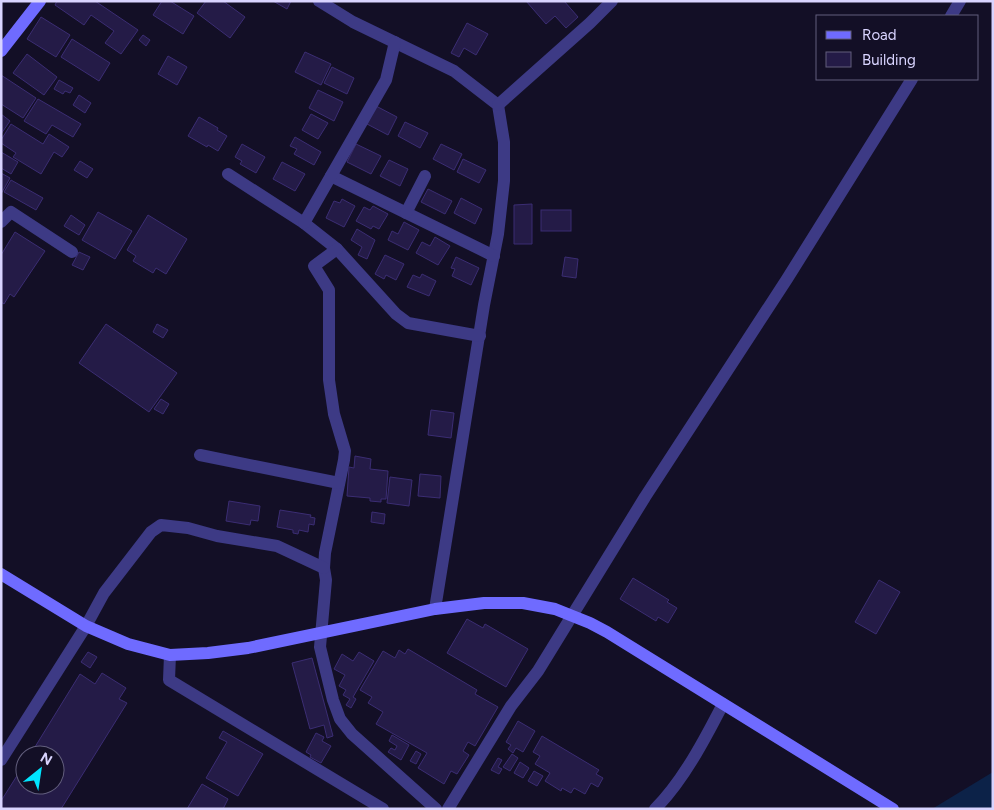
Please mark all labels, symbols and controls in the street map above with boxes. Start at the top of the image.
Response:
legend [816,15,979,80]
text: Road [862,26,897,44]
text: Building [862,51,916,69]
north arrow [15,745,65,795]
text: N [37,749,55,769]

